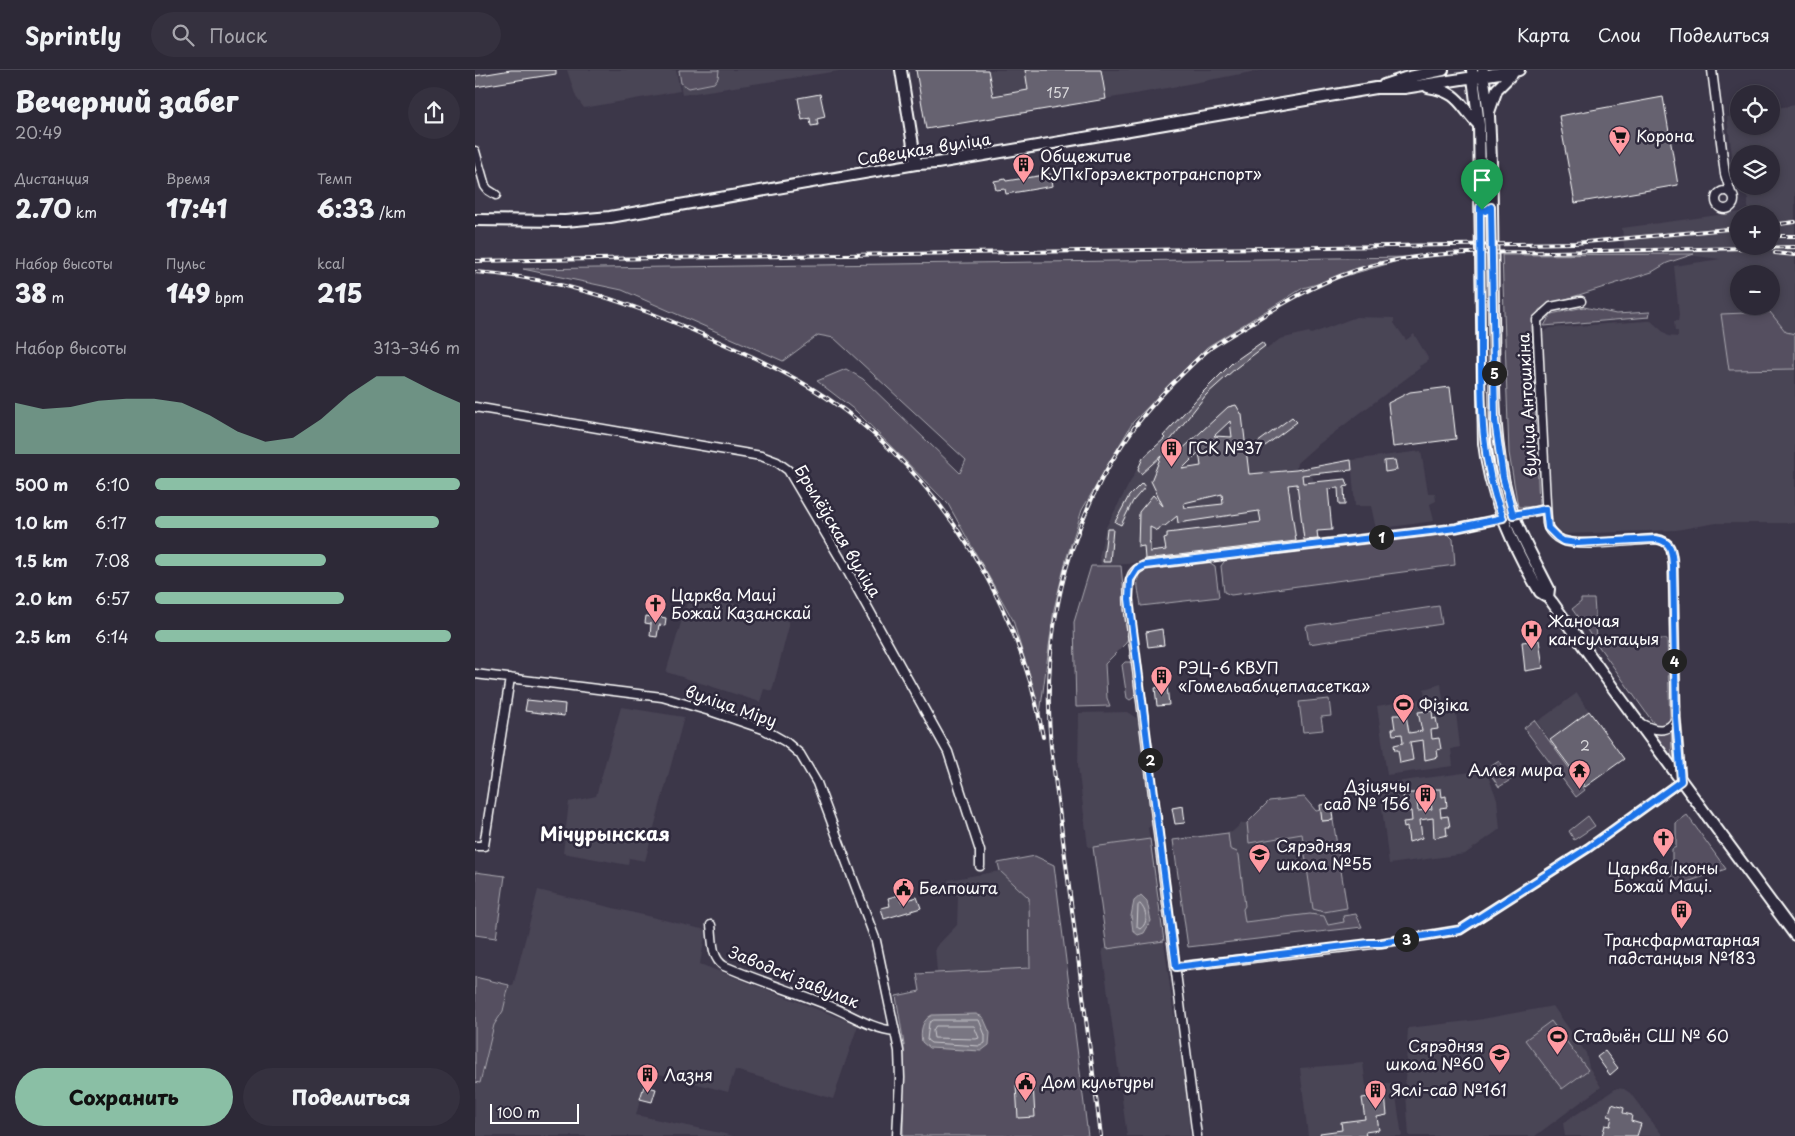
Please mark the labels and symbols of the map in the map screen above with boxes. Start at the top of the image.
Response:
house number: 157 [1047,82,1070,103]
place label: Корона [1636,123,1694,147]
supermarket icon: Корона [1608,124,1632,155]
street label: Савецкая вуліца [855,126,993,170]
place label: Общежитие КУП«Горэлектротранспорт» [1040,143,1262,185]
building icon: Общежитие КУП«Горэлектротранспорт» [1012,153,1036,184]
pin [1461,159,1503,210]
street label: вуліца Антошкіна [1510,332,1542,478]
pin: 5 [1481,360,1507,386]
place label: ГСК №37 [1188,435,1263,459]
building icon: ГСК №37 [1160,436,1184,467]
street label: Брылёўская вуліца [790,460,888,601]
pin: 1 [1369,524,1393,550]
place label: Царква Маці Божай Казанскай [671,582,811,624]
church icon: Царква Маці Божай Казанскай [643,592,667,623]
place label: Жаночая кансультацыя [1548,608,1659,650]
hospital icon: Жаночая кансультацыя [1520,618,1544,649]
pin: 4 [1661,648,1687,674]
place label: РЭЦ-6 КВУП «Гомельаблцепласетка» [1178,655,1370,697]
building icon: РЭЦ-6 КВУП «Гомельаблцепласетка» [1150,665,1174,696]
street label: вуліца Міру [682,678,780,732]
place label: Фізіка [1419,692,1469,716]
sports icon: Фізіка [1391,693,1415,724]
house number: 2 [1580,735,1590,756]
pin: 2 [1137,748,1163,772]
place label: Аллея мира [1468,757,1563,781]
temple icon: Аллея мира [1567,758,1591,789]
place label: Дзіцячы сад № 156 [1324,773,1410,815]
building icon: Дзіцячы сад № 156 [1414,783,1438,814]
district label: Мічурынская [540,819,670,847]
church icon: Царква Іконы Божай Маці. [1651,827,1675,858]
place label: Сярэдняя школа №55 [1276,833,1372,875]
school or university icon: Сярэдняя школа №55 [1248,843,1272,874]
place label: Царква Іконы Божай Маці. [1608,855,1718,897]
place label: Белпошта [919,875,998,899]
public building icon: Белпошта [891,876,915,907]
building icon: Трансфарматарная падстанцыя №183 [1670,899,1694,930]
pin: 3 [1393,926,1419,952]
place label: Трансфарматарная падстанцыя №183 [1604,927,1760,969]
street label: Заводскі завулак [726,939,864,1013]
place label: Стадыён СШ № 60 [1573,1023,1729,1047]
sports icon: Стадыён СШ № 60 [1545,1024,1569,1055]
place label: Сярэдняя школа №60 [1386,1033,1484,1075]
school or university icon: Сярэдняя школа №60 [1488,1043,1512,1074]
place label: Лазня [664,1062,713,1086]
building icon: Лазня [636,1063,660,1094]
place label: Дом культуры [1041,1069,1154,1093]
public building icon: Дом культуры [1014,1070,1038,1101]
place label: Яслі-сад №161 [1391,1077,1506,1101]
building icon: Яслі-сад №161 [1363,1078,1387,1109]
scale bar [490,1101,579,1124]

